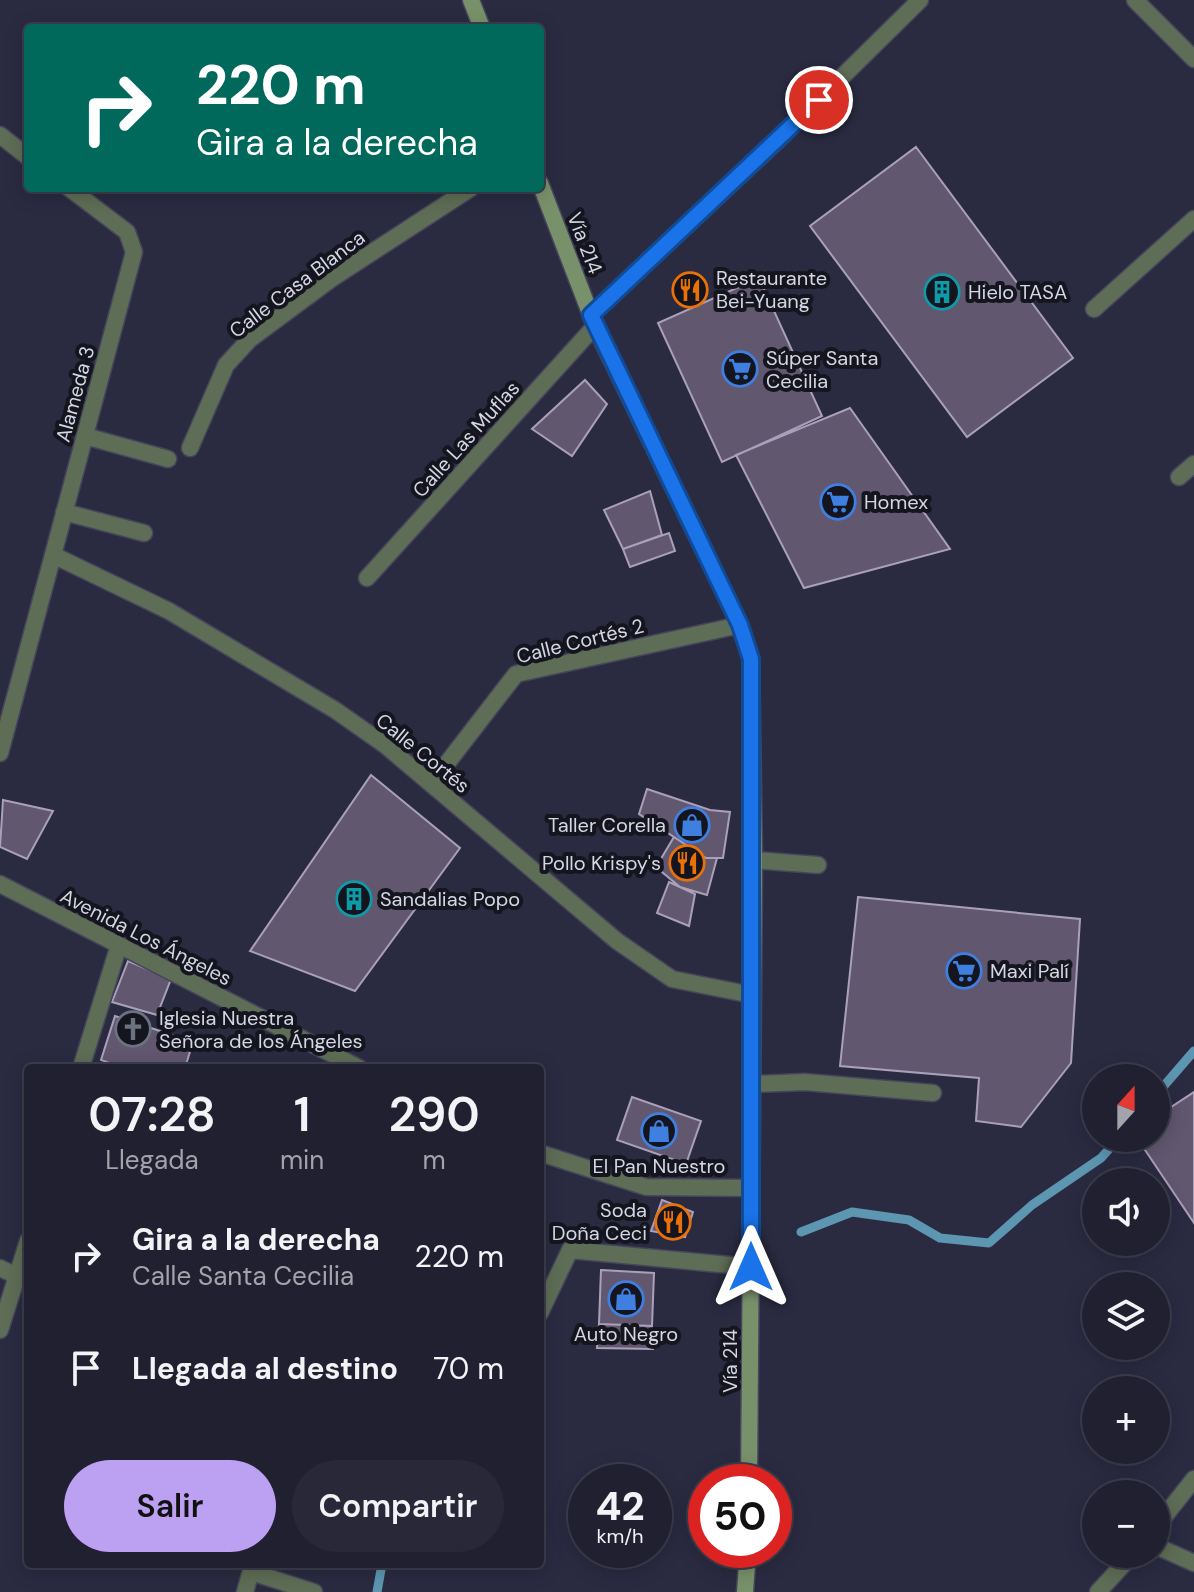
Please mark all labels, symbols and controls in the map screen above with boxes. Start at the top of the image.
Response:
text: 220 m [196,48,366,121]
icon: right [64,56,168,160]
pin [785,66,853,134]
icon: arrive [797,78,841,122]
text: Gira a la derecha [196,119,478,166]
street label: Vía 214 [561,208,609,278]
street label: Calle Casa Blanca [224,224,370,344]
place label: Restaurante Bei-Yuang [716,265,827,314]
restaurant icon: Restaurante Bei-Yuang [671,271,709,309]
building icon: Hielo TASA [923,273,961,311]
place label: Hielo TASA [968,279,1067,305]
street label: Alameda 3 [50,343,100,445]
place label: Súper Santa Cecilia [766,345,878,394]
supermarket icon: Súper Santa Cecilia [721,350,759,388]
street label: Calle Las Muflas [407,375,525,503]
supermarket icon: Homex [819,483,857,521]
place label: Homex [864,489,928,515]
street label: Calle Cortés 2 [514,613,646,669]
street label: Calle Cortés [371,707,475,799]
shop icon: Taller Corella [673,806,711,844]
place label: Taller Corella [548,812,666,838]
restaurant icon: Pollo Krispy's [668,844,706,882]
place label: Pollo Krispy's [542,850,661,876]
building icon: Sandalias Popo [335,880,373,918]
street label: Avenida Los Ángeles [56,883,236,991]
place label: Sandalias Popo [380,886,520,912]
supermarket icon: Maxi Palí [945,952,983,990]
place label: Maxi Palí [990,958,1069,984]
place label: Iglesia Nuestra Señora de los Ángeles [159,1005,363,1054]
church icon: Iglesia Nuestra Señora de los Ángeles [114,1010,152,1048]
north arrow [1082,1064,1170,1152]
map controls [1082,1064,1170,1568]
text: 07:28 [88,1083,216,1146]
text: 1 [294,1083,310,1146]
text: 290 [388,1083,480,1146]
shop icon: El Pan Nuestro [640,1112,678,1150]
text: Llegada [105,1143,199,1177]
text: min [280,1143,324,1177]
text: m [423,1143,446,1177]
place label: El Pan Nuestro [593,1153,725,1179]
button: sound [1082,1168,1170,1256]
place label: Soda Doña Ceci [552,1197,647,1246]
restaurant icon: Soda Doña Ceci [654,1203,692,1241]
text: Gira a la derecha [132,1220,380,1259]
position arrow [709,1225,793,1309]
icon: right [64,1234,108,1278]
text: 220 m [415,1237,504,1276]
text: Calle Santa Cecilia [132,1259,354,1293]
button: layers [1082,1272,1170,1360]
shop icon: Auto Negro [607,1280,645,1318]
place label: Auto Negro [574,1321,678,1347]
street label: Vía 214 [717,1329,743,1393]
icon: arrive [64,1346,108,1390]
text: Llegada al destino [132,1349,398,1388]
text: 70 m [433,1349,504,1388]
button: + [1082,1376,1170,1464]
button: Salir [64,1460,276,1552]
button: Compartir [292,1460,504,1552]
speed limit sign: 50 [688,1464,792,1568]
text: 42 [595,1480,645,1532]
button: − [1082,1480,1170,1568]
text: km/h [596,1523,644,1549]

